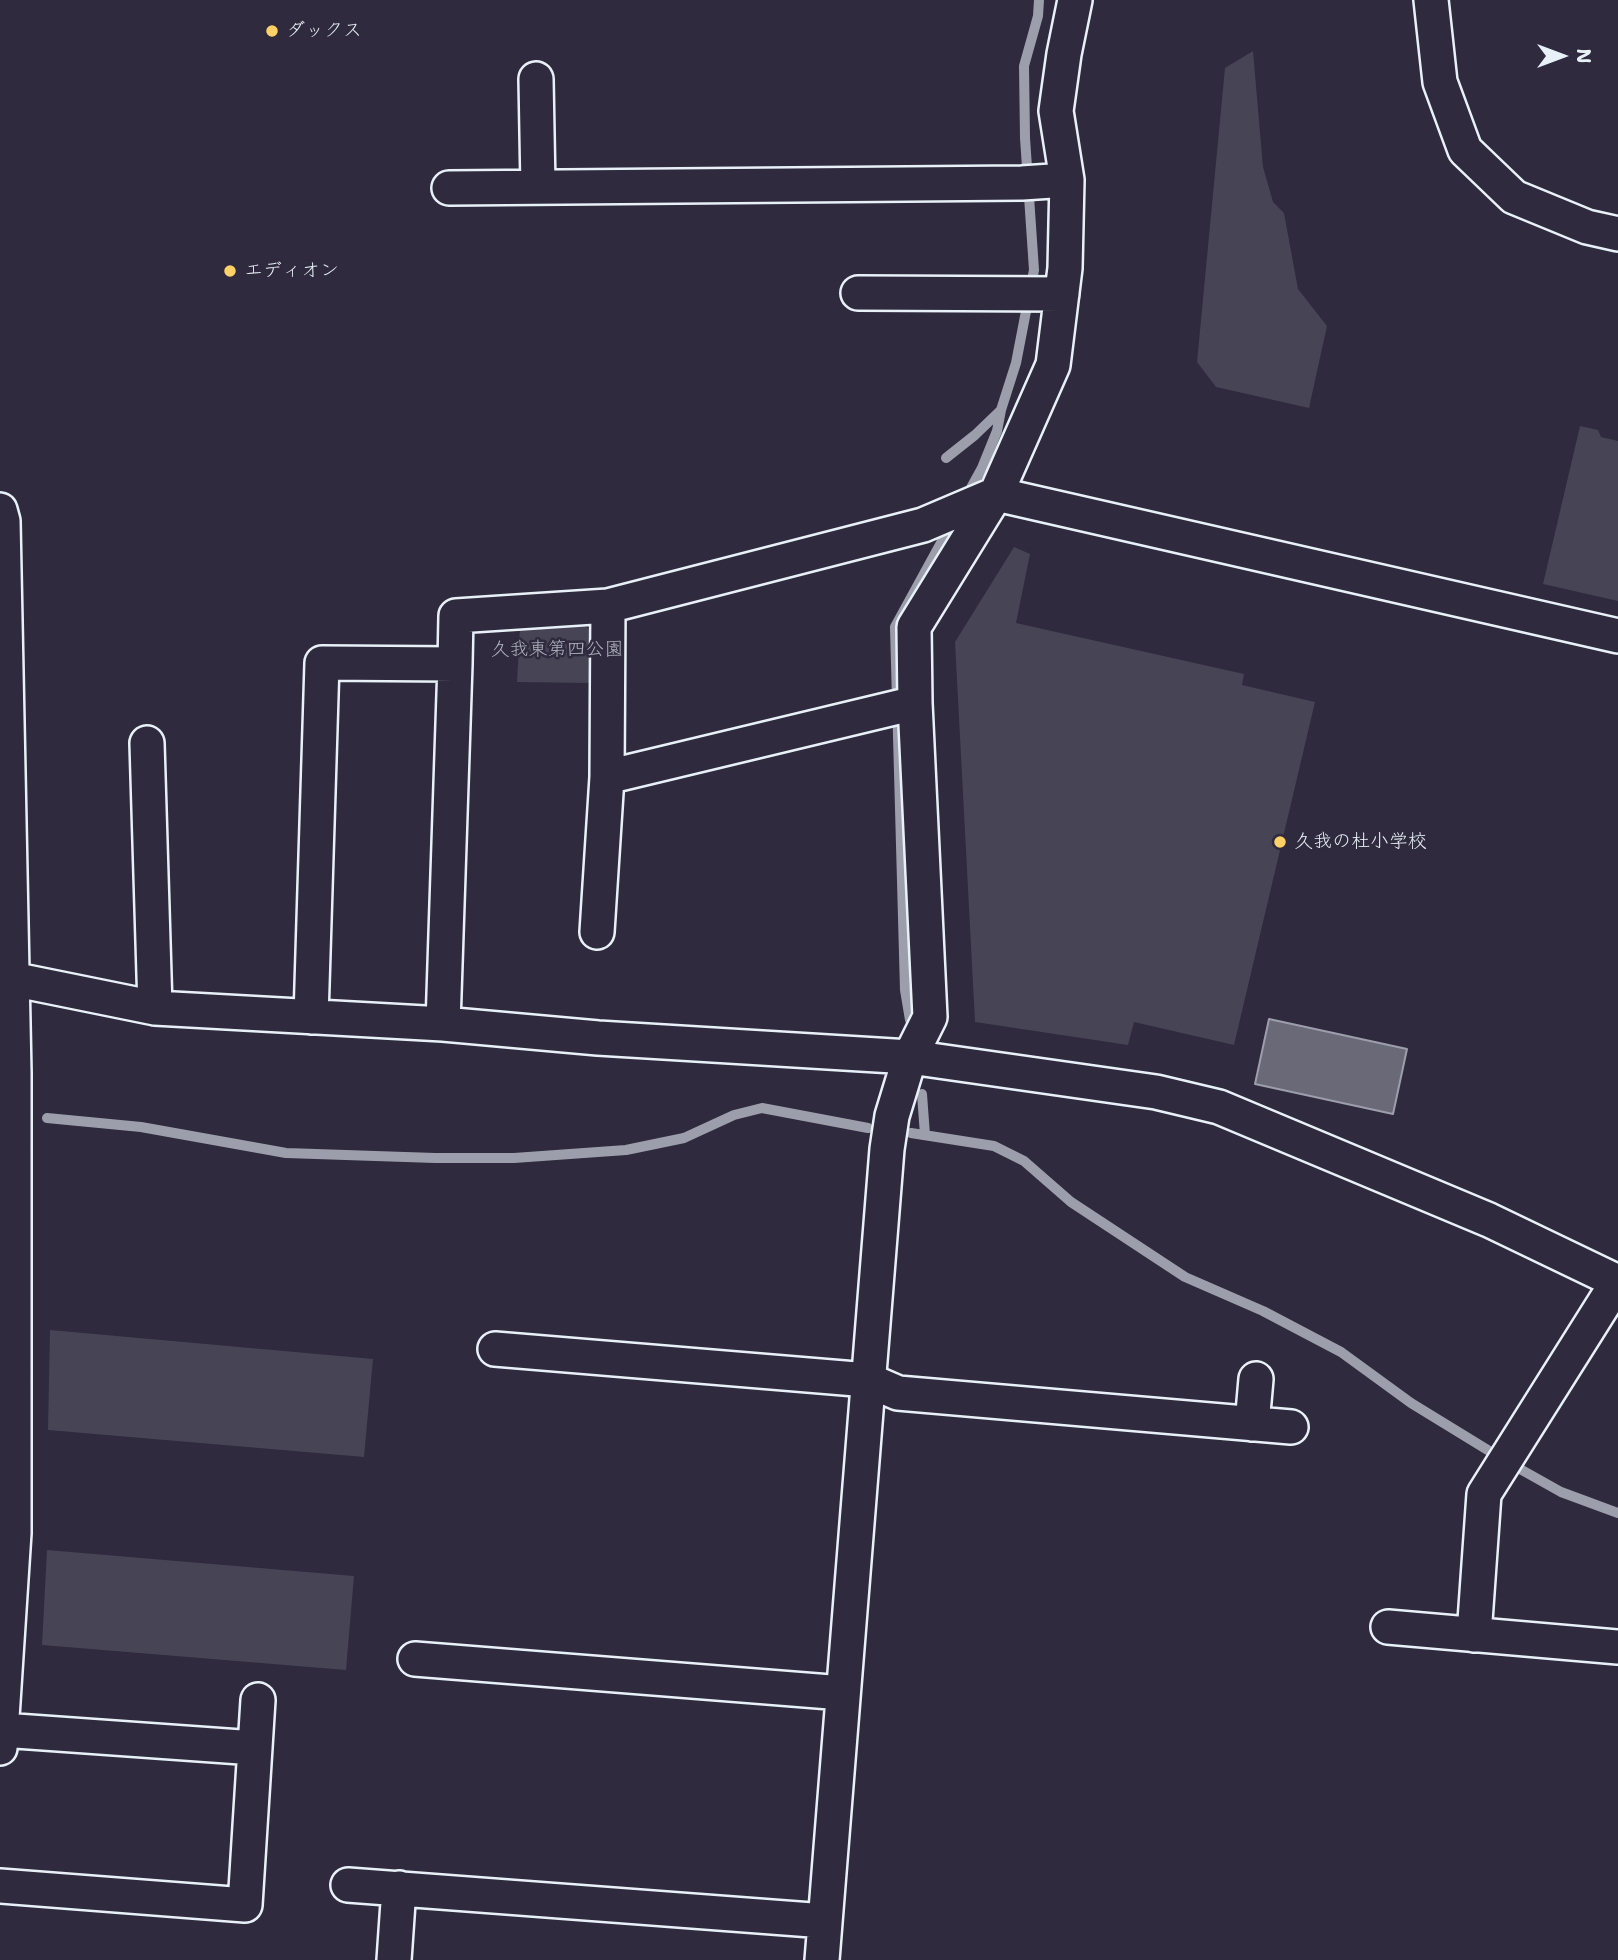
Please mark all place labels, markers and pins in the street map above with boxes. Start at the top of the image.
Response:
place label: ダックス [286,20,362,42]
marker: ダックス [264,23,280,39]
place label: エディオン [244,260,339,282]
marker: エディオン [222,263,238,279]
place label: 久我の杜小学校 [1294,831,1427,853]
marker: 久我の杜小学校 [1272,834,1288,850]

